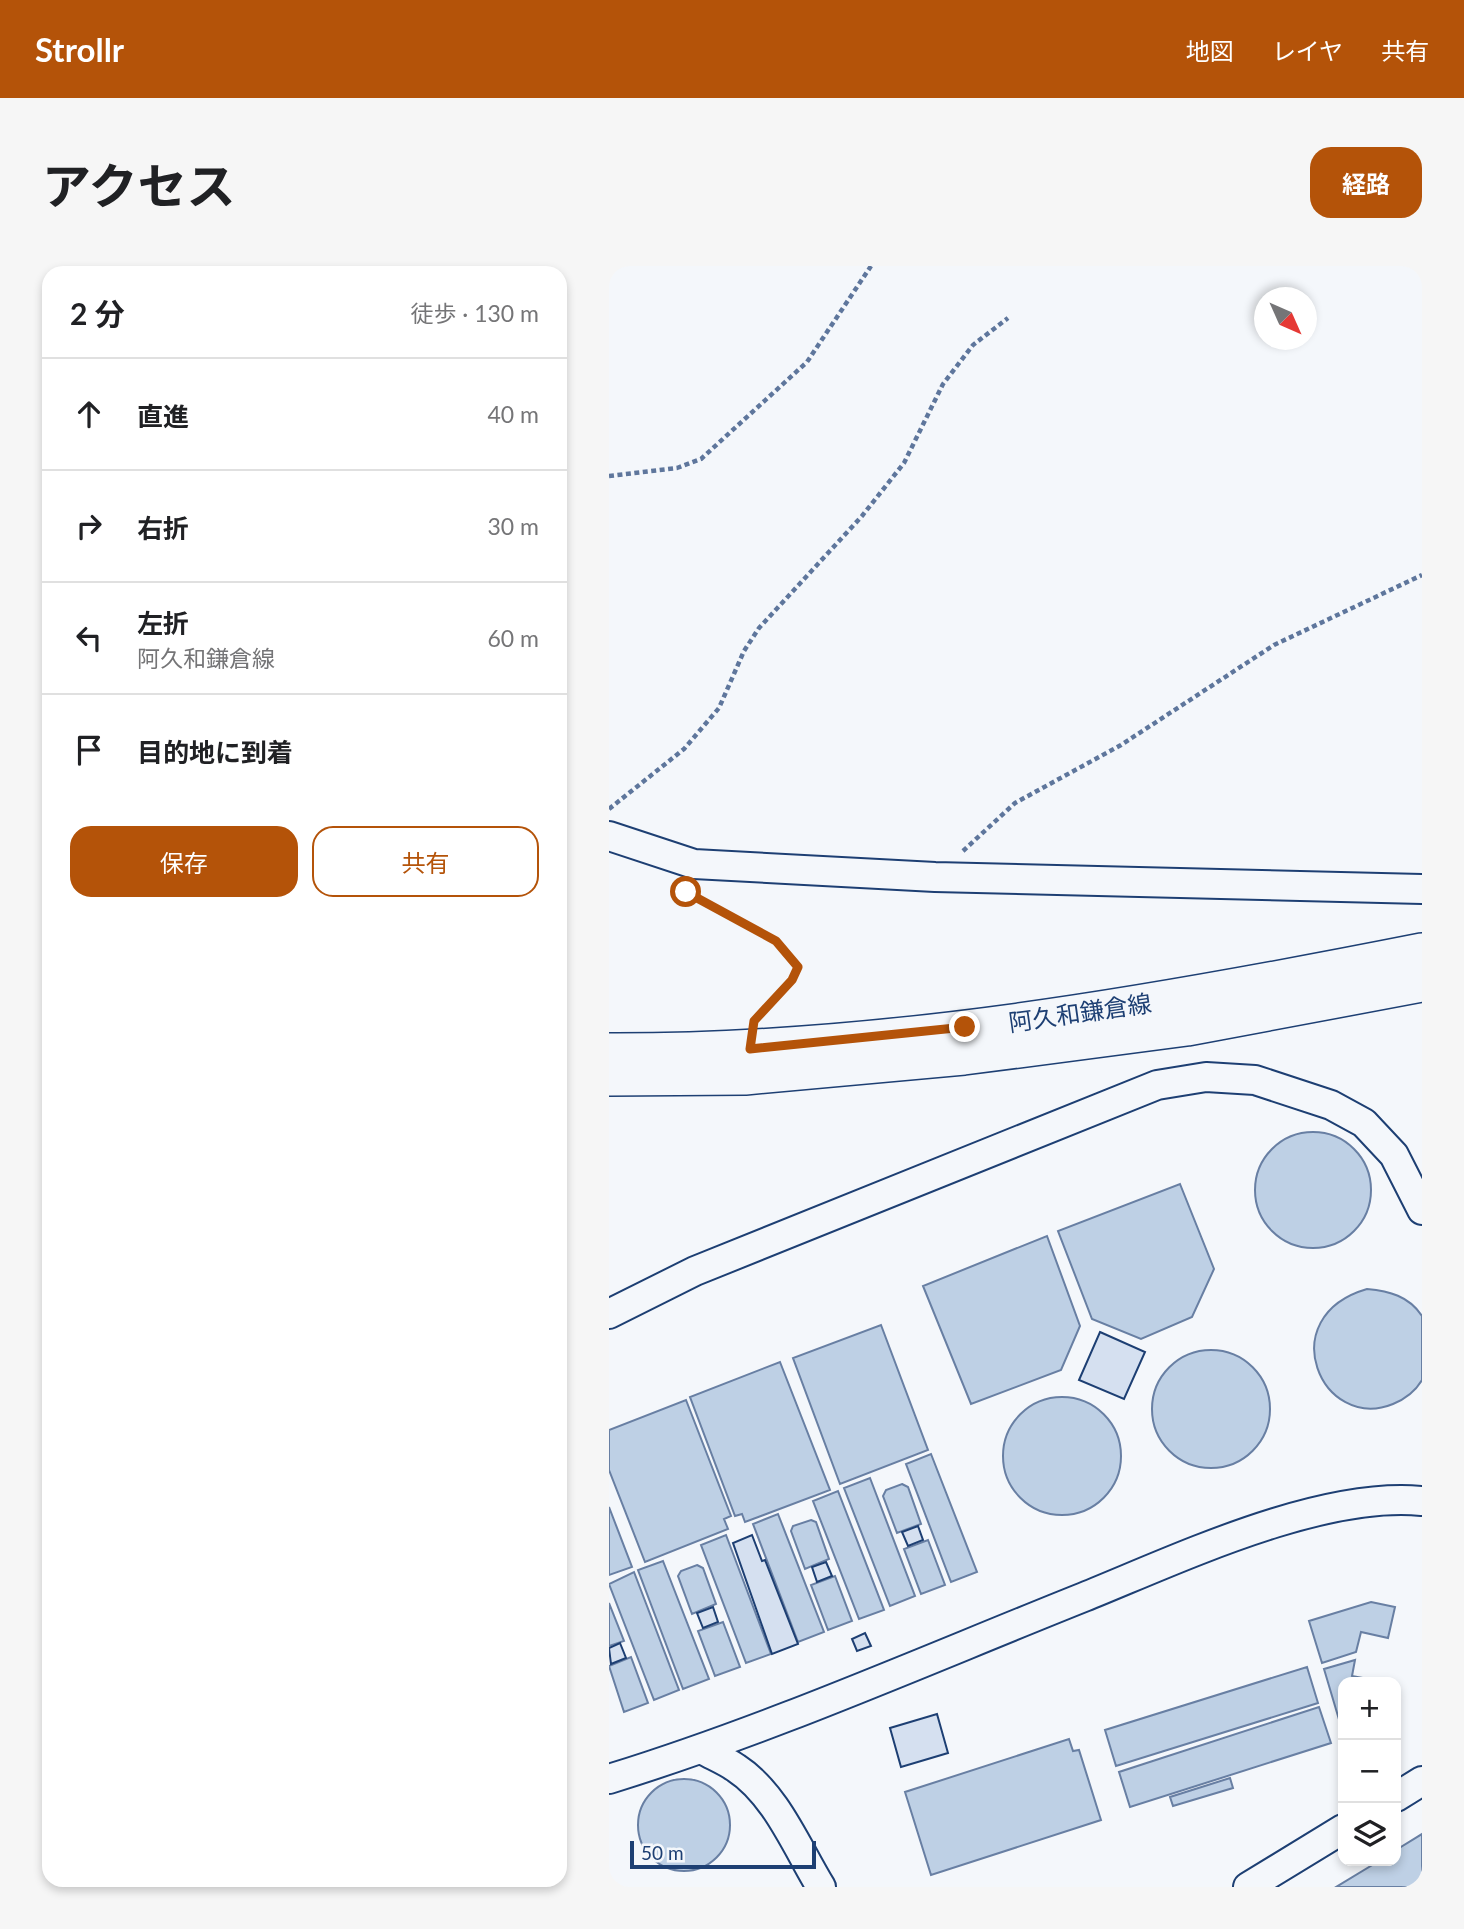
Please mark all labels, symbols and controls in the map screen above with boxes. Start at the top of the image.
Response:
text: Strollr [35,29,124,69]
text: 地図 [1186,36,1234,65]
text: レイヤ [1272,36,1343,65]
text: 共有 [1381,36,1429,65]
button: 経路 [1310,147,1422,218]
text: アクセス [42,156,236,214]
north arrow [1254,287,1317,350]
text: 2 分 [70,295,125,331]
text: 徒歩 · 130 m [410,299,539,327]
icon: ahead [70,395,108,433]
text: 直進 [137,400,189,432]
text: 40 m [488,400,539,428]
icon: right [70,507,108,545]
text: 右折 [137,512,189,544]
text: 30 m [488,512,539,540]
text: 左折 [137,607,189,639]
icon: left [70,619,108,657]
text: 60 m [488,624,539,652]
text: 阿久和鎌倉線 [137,644,275,672]
icon: arrive [70,731,108,769]
text: 目的地に到着 [137,736,293,768]
button: 保存 [70,826,298,897]
button: 共有 [312,826,539,897]
route start [670,876,701,907]
street label: 阿久和鎌倉線 [1007,988,1153,1036]
route end [949,1011,980,1042]
map controls [1338,1677,1401,1866]
button: + [1338,1677,1401,1740]
button: − [1338,1740,1401,1803]
button: layers [1338,1803,1401,1866]
scale bar [630,1838,815,1870]
text: 50 m [641,1841,684,1864]

